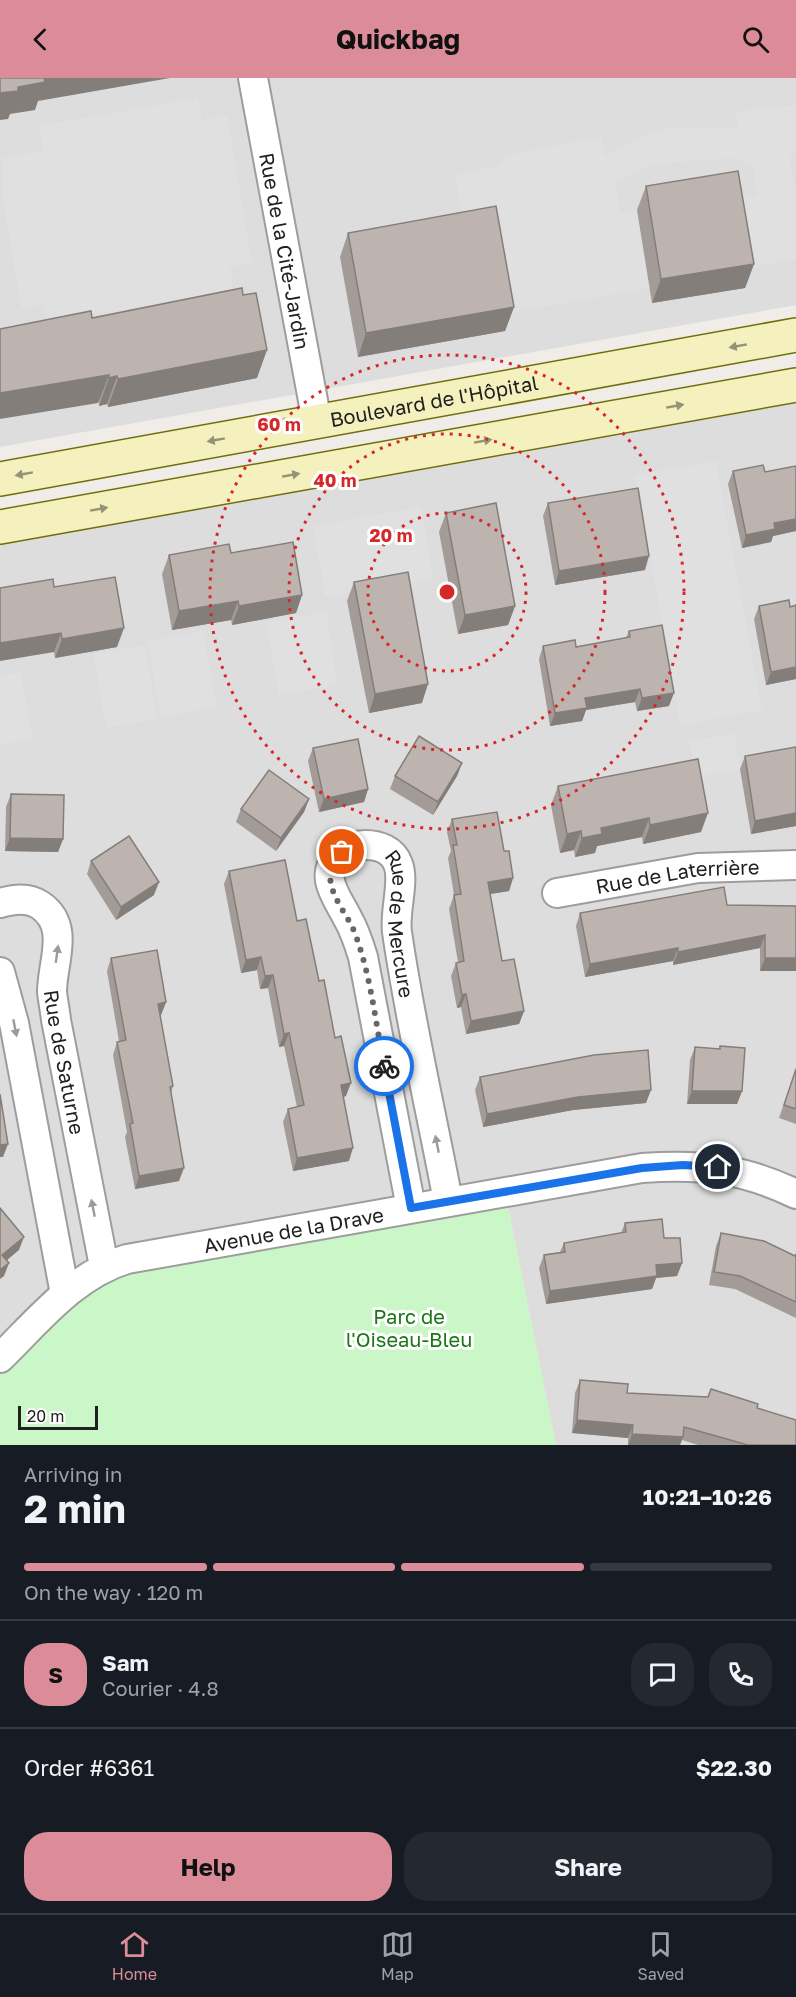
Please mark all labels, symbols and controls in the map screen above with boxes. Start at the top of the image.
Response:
icon: back [24,23,57,56]
text: Quickbag [336,23,460,55]
icon: search [739,23,772,56]
street label: Rue de la Cité-Jardin [255,151,315,351]
one-way arrow [729,342,748,351]
street label: Boulevard de l'Hôpital [328,370,540,431]
one-way arrow [666,402,685,411]
text: 60 m [257,413,301,435]
one-way arrow [206,436,225,445]
one-way arrow [474,436,493,445]
text: 40 m [313,469,357,491]
one-way arrow [14,470,33,479]
one-way arrow [282,470,301,479]
one-way arrow [90,504,109,513]
text: 20 m [370,524,412,546]
centre of rings [437,582,457,602]
pin [316,826,367,877]
icon: bag [325,835,358,868]
street label: Rue de Mercure [381,844,420,1000]
street label: Rue de Laterrière [594,854,760,898]
one-way arrow [52,945,61,964]
street label: Rue de Saturne [40,988,90,1136]
one-way arrow [11,1019,20,1038]
courier [354,1036,414,1096]
icon: bike [368,1050,401,1083]
one-way arrow [432,1134,441,1153]
pin [692,1141,743,1192]
icon: home [701,1150,734,1183]
one-way arrow [88,1199,97,1218]
street label: Avenue de la Drave [202,1202,385,1257]
park label: Parc de l'Oiseau-Bleu [346,1304,472,1351]
scale bar [18,1403,98,1430]
text: 20 m [27,1406,64,1426]
text: Arriving in [24,1462,122,1486]
text: 10:21–10:26 [643,1483,772,1510]
text: 2 min [24,1485,126,1532]
text: On the way · 120 m [24,1580,203,1604]
button: chat [631,1643,694,1706]
button: phone [709,1643,772,1706]
text: Sam [102,1649,149,1676]
text: S [48,1661,63,1688]
text: Courier · 4.8 [102,1676,219,1700]
text: Order #6361 [24,1754,154,1781]
text: $22.30 [696,1754,772,1781]
button: Help [24,1832,392,1901]
button: Share [404,1832,772,1901]
tab: Home [112,1928,157,1984]
tab: Map [381,1928,414,1984]
tab: Saved [637,1928,684,1984]

